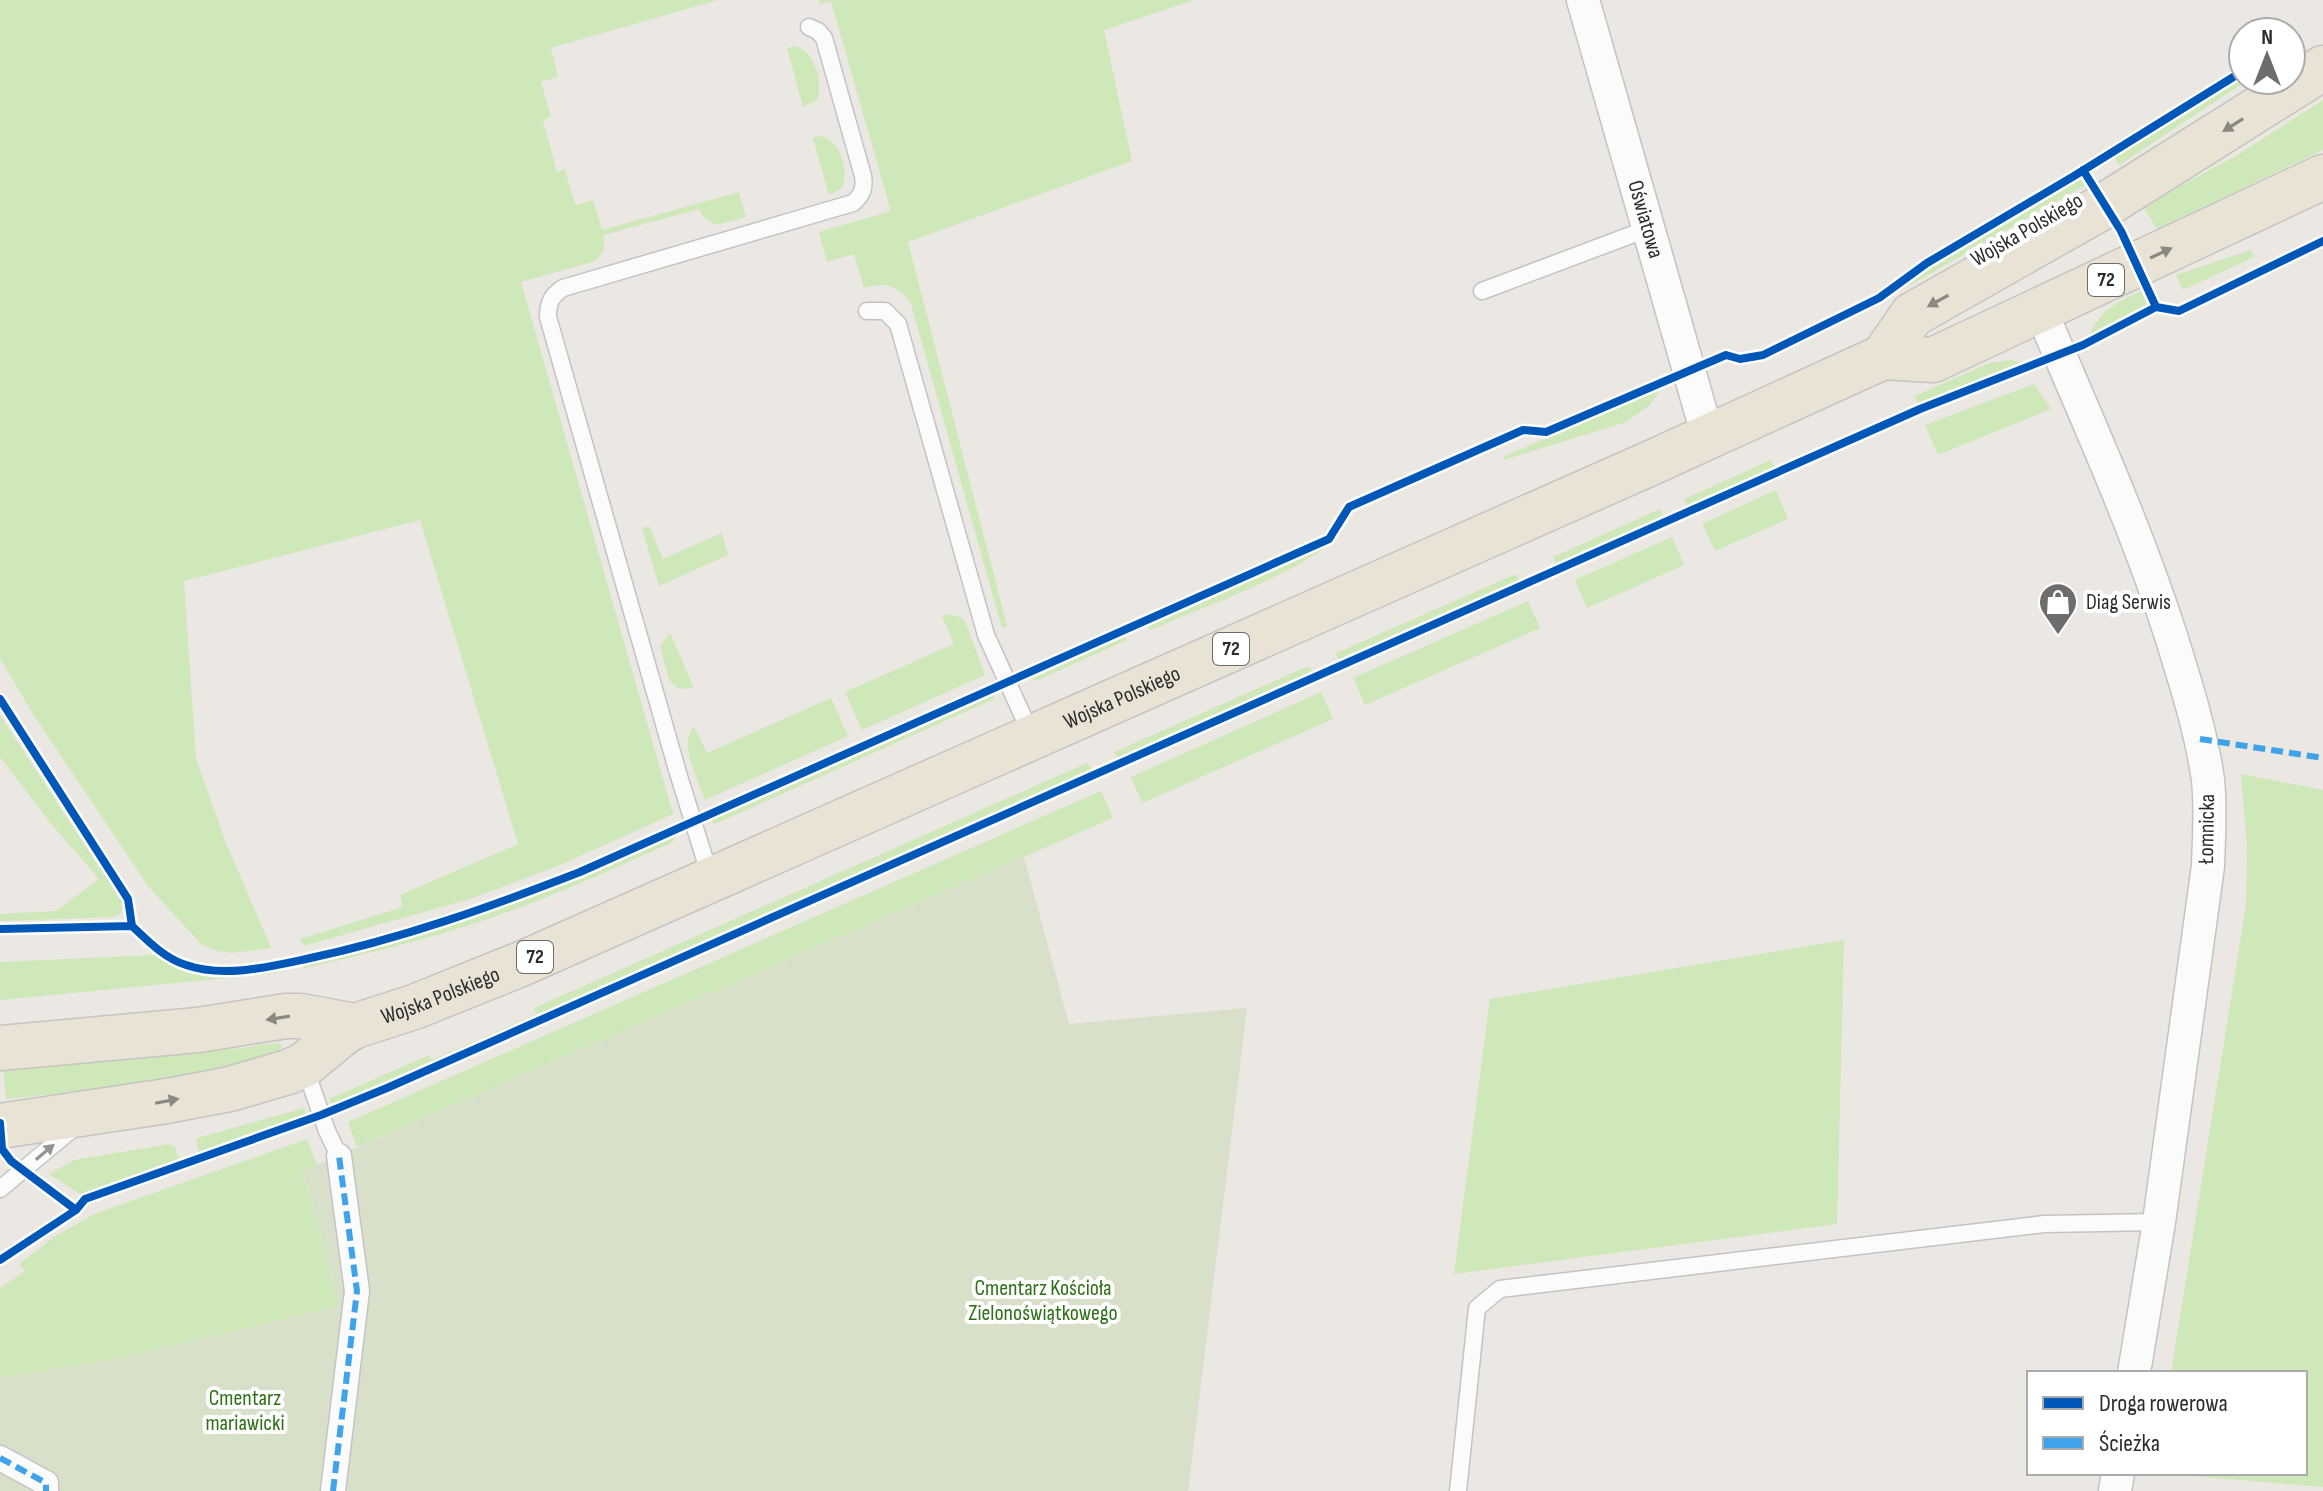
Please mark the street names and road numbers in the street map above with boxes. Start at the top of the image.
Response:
street label: Oświatowa [1622,177,1670,261]
street label: Wojska Polskiego [1966,187,2088,273]
road number: 72 [2088,264,2124,296]
road number: 72 [1213,633,1249,665]
street label: Wojska Polskiego [1059,660,1185,735]
street label: Łomnicka [2193,794,2221,865]
road number: 72 [517,941,553,973]
street label: Wojska Polskiego [378,960,504,1030]

